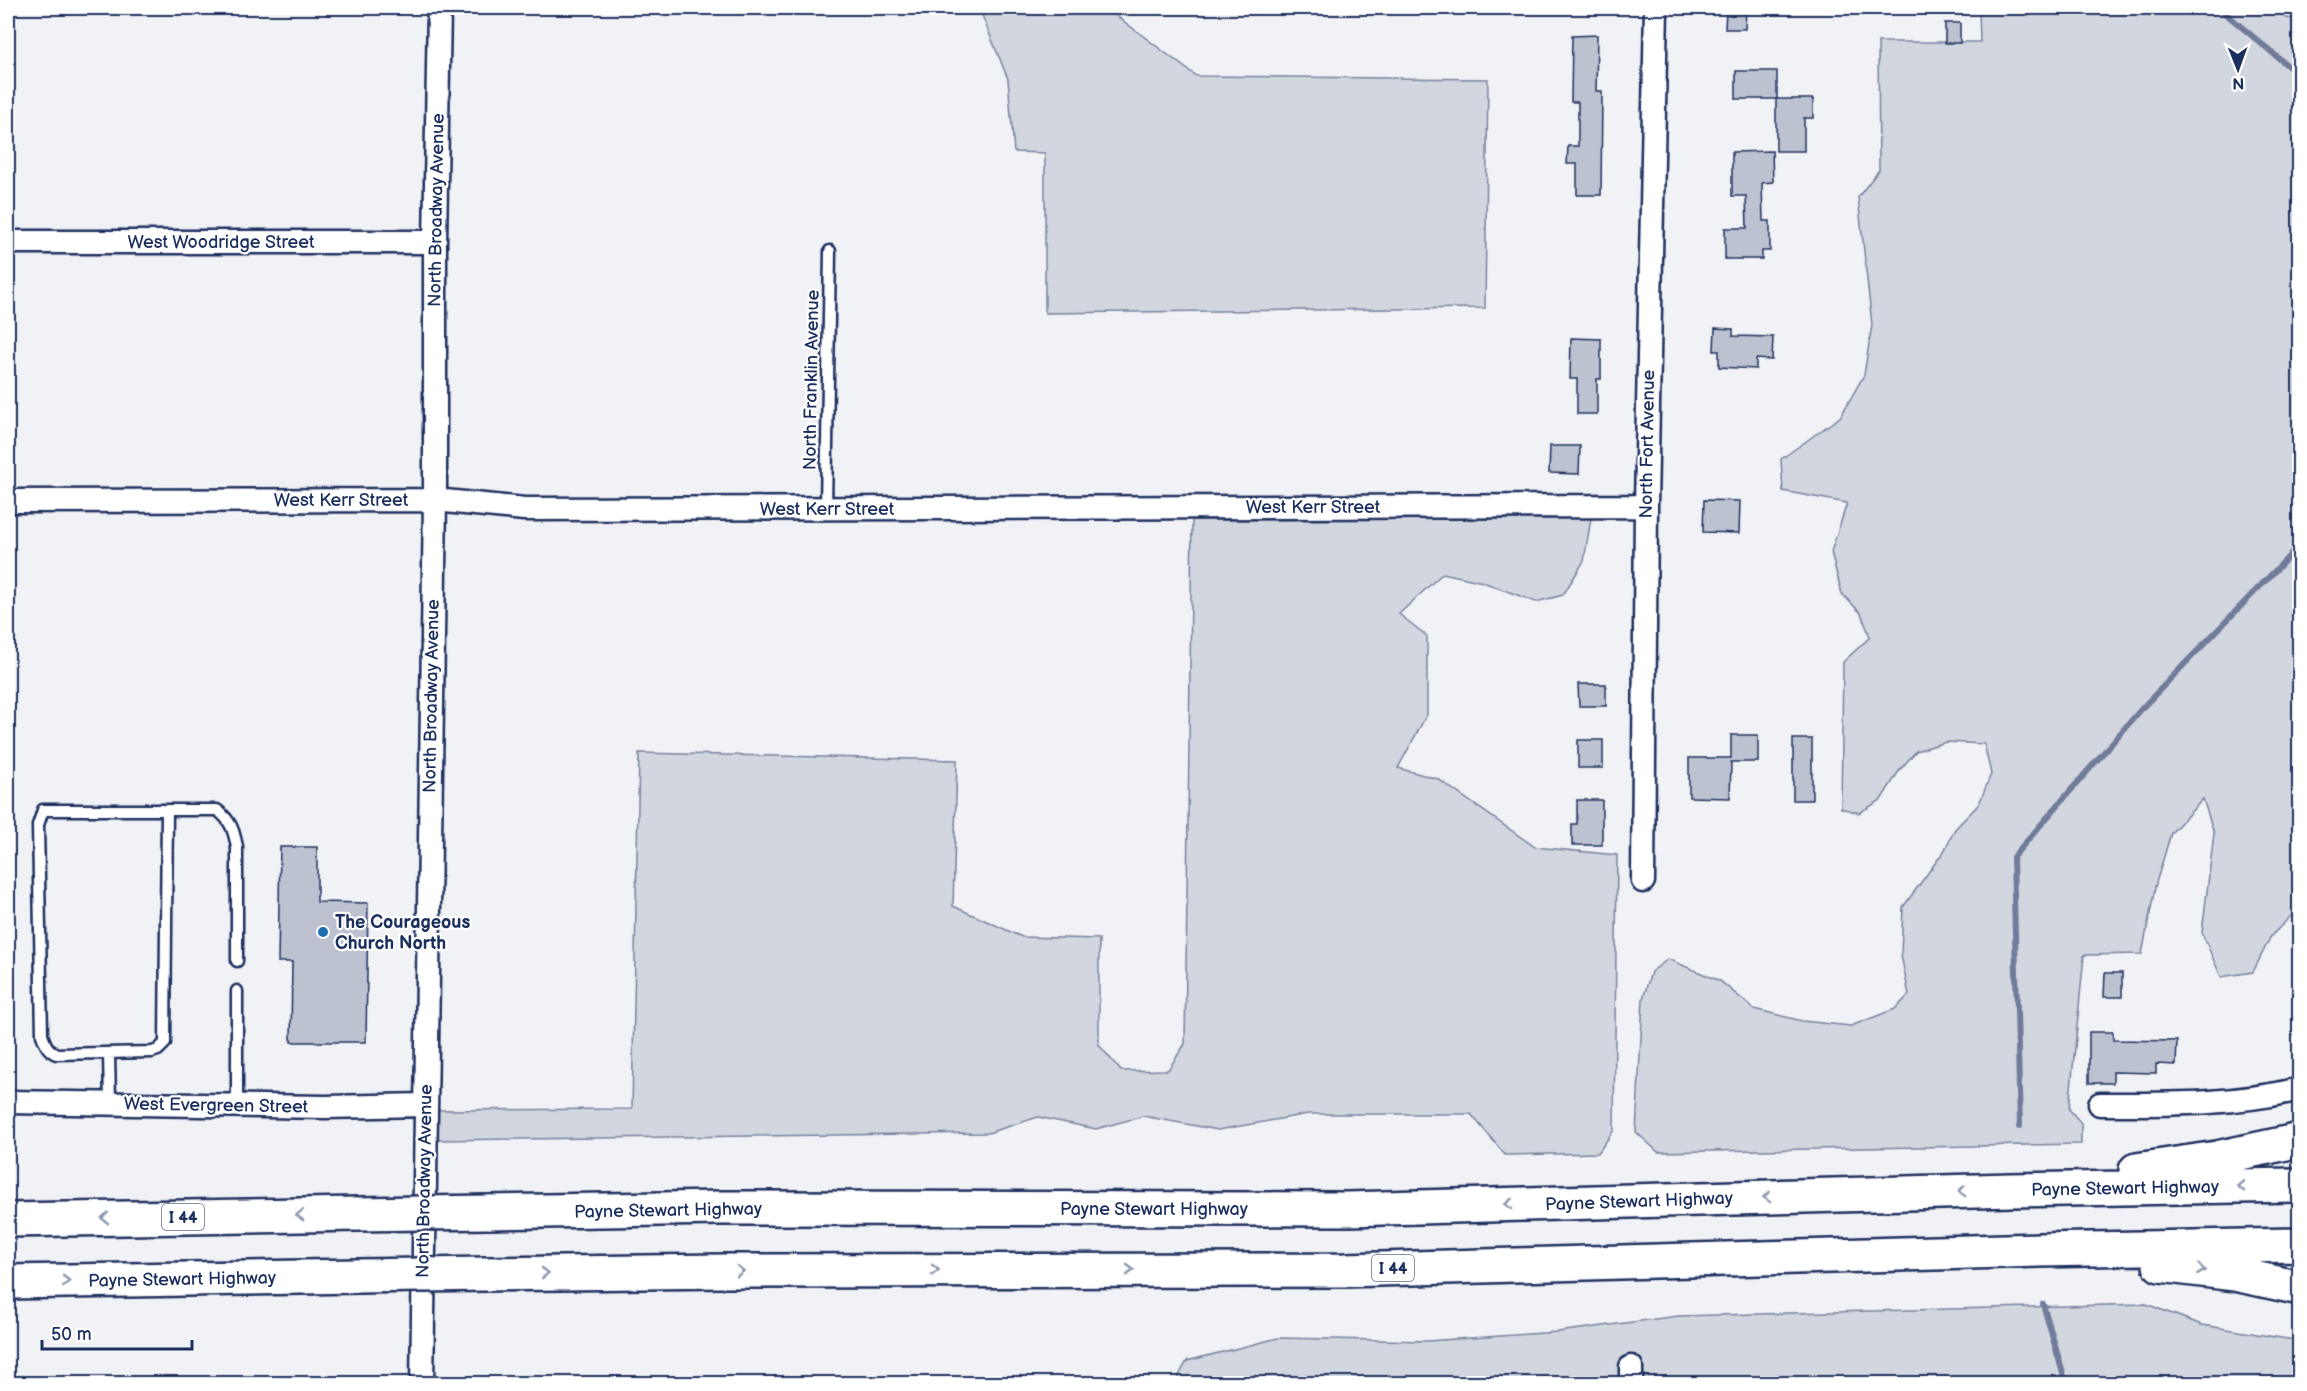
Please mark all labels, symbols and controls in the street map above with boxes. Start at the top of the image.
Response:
north arrow [2208,39,2268,99]
text: N [2232,73,2244,92]
street label: North Broadway Avenue [424,113,449,307]
street label: West Woodridge Street [128,232,315,253]
street label: North Franklin Avenue [799,289,824,470]
street label: North Fort Avenue [1636,369,1659,519]
street label: West Kerr Street [274,490,409,511]
street label: West Kerr Street [1246,497,1381,518]
street label: West Kerr Street [760,499,895,520]
street label: North Broadway Avenue [419,599,444,793]
place label: The Courageous Church North [335,912,470,954]
marker: The Courageous Church North [316,925,330,939]
street label: North Broadway Avenue [412,1084,437,1278]
street label: West Evergreen Street [124,1093,309,1118]
street label: Payne Stewart Highway [2031,1176,2220,1201]
one-way arrow [2237,1180,2246,1192]
one-way arrow [1958,1185,1967,1197]
street label: Payne Stewart Highway [1545,1188,1734,1215]
one-way arrow [1763,1191,1772,1203]
street label: Payne Stewart Highway [574,1198,763,1223]
one-way arrow [1505,1198,1514,1211]
street label: Payne Stewart Highway [1060,1199,1249,1220]
road number: I 44 [162,1204,204,1230]
one-way arrow [295,1209,304,1221]
one-way arrow [100,1212,109,1224]
road number: I 44 [1372,1255,1414,1281]
one-way arrow [2196,1263,2206,1276]
one-way arrow [930,1264,939,1276]
one-way arrow [1125,1264,1134,1276]
one-way arrow [735,1265,744,1277]
street label: Payne Stewart Highway [88,1267,277,1292]
one-way arrow [540,1267,549,1279]
one-way arrow [61,1275,70,1287]
scale bar [42,1313,192,1351]
text: 50 m [51,1324,92,1345]

